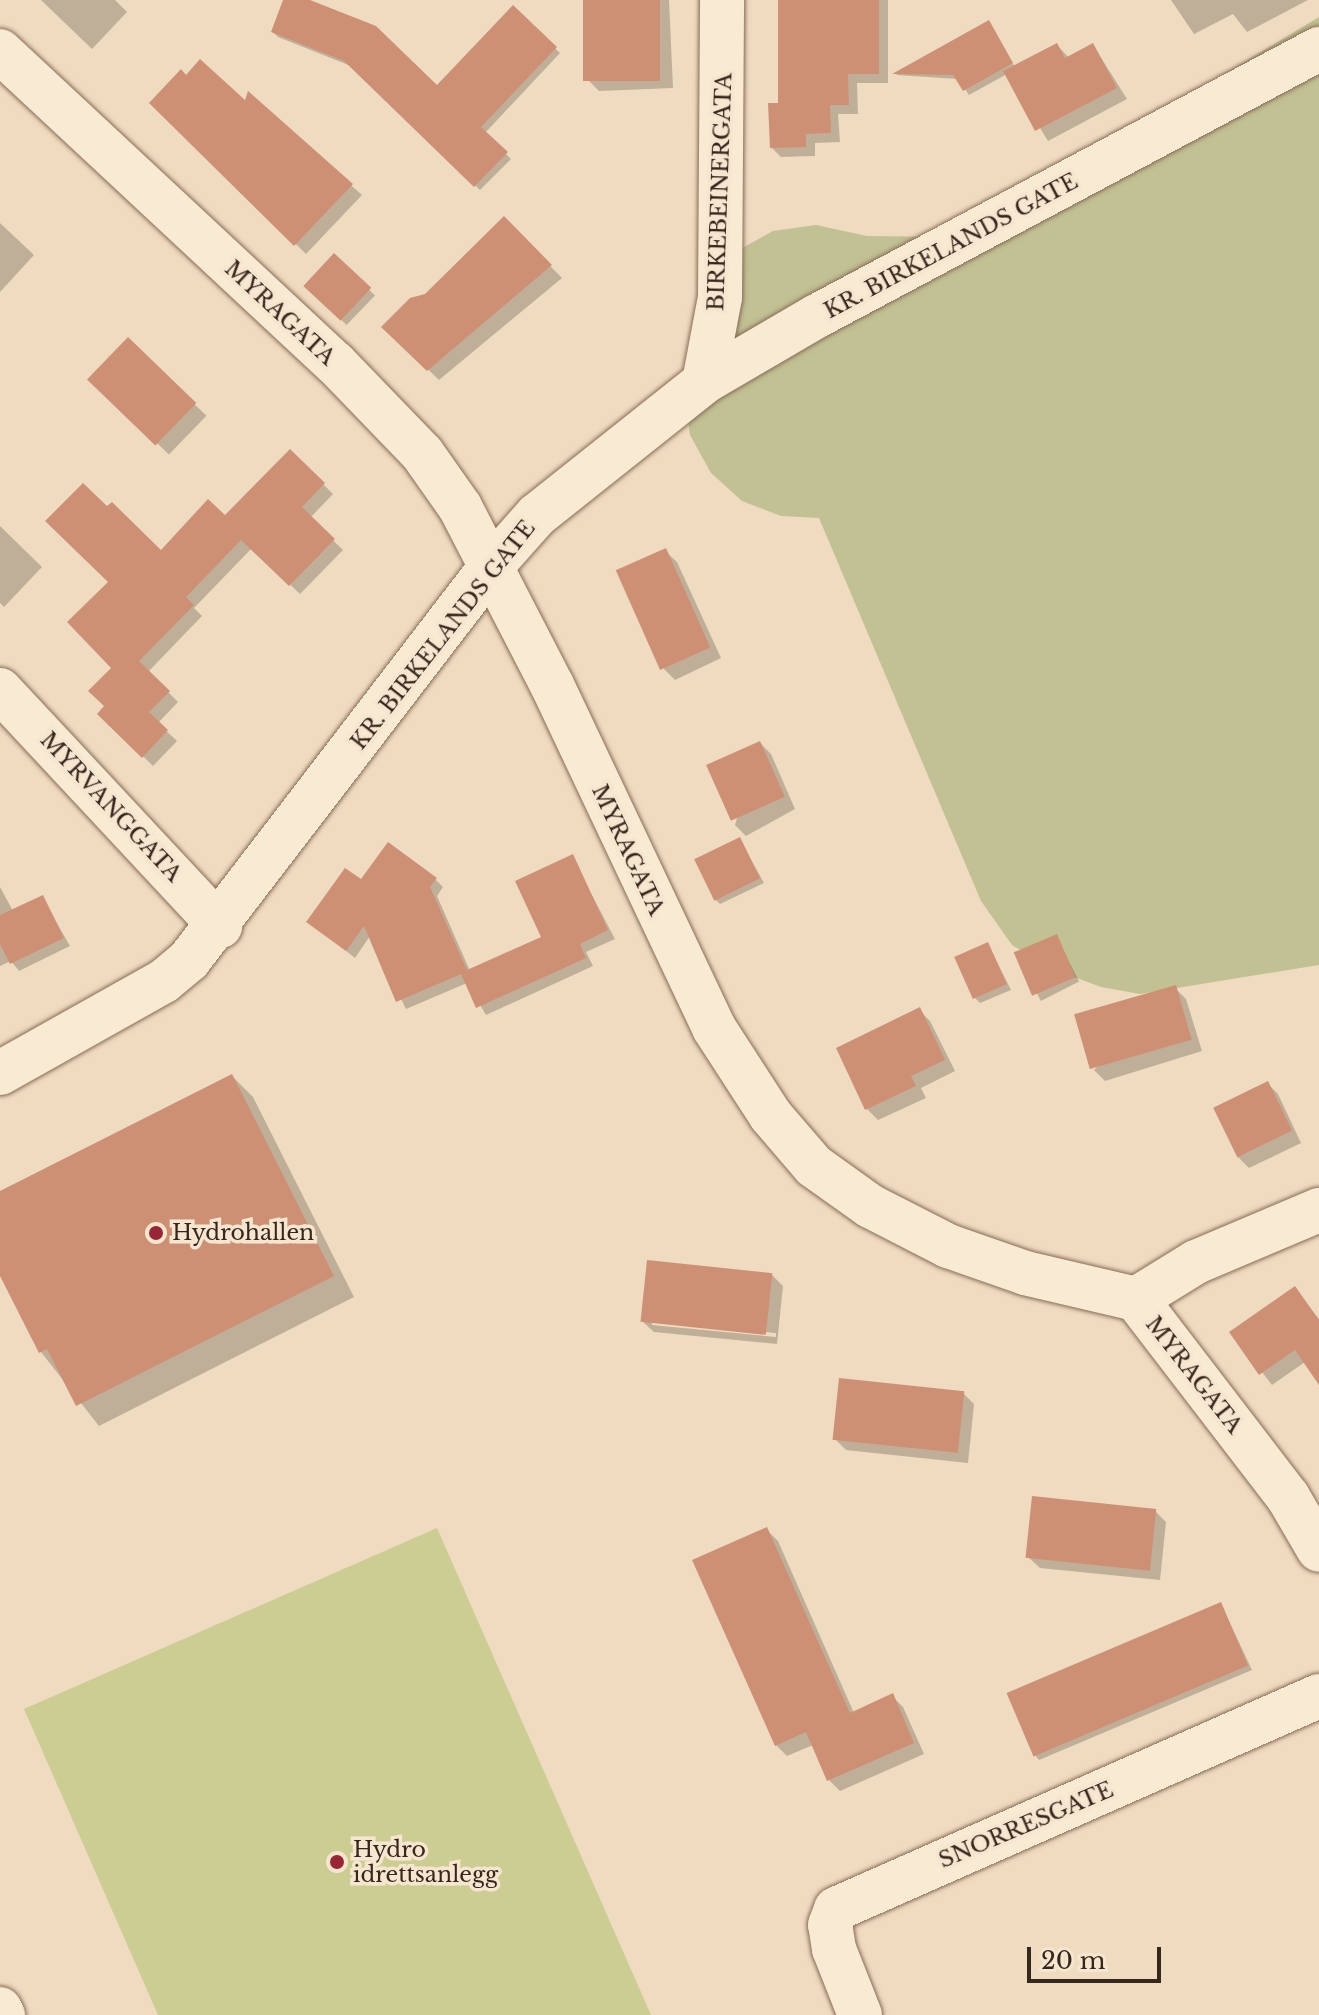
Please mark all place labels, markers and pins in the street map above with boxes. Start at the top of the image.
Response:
place label: Hydrohallen [172,1220,314,1246]
marker: Hydrohallen [147,1224,165,1242]
place label: Hydro idrettsanlegg [353,1836,498,1888]
marker: Hydro idrettsanlegg [328,1853,346,1871]

